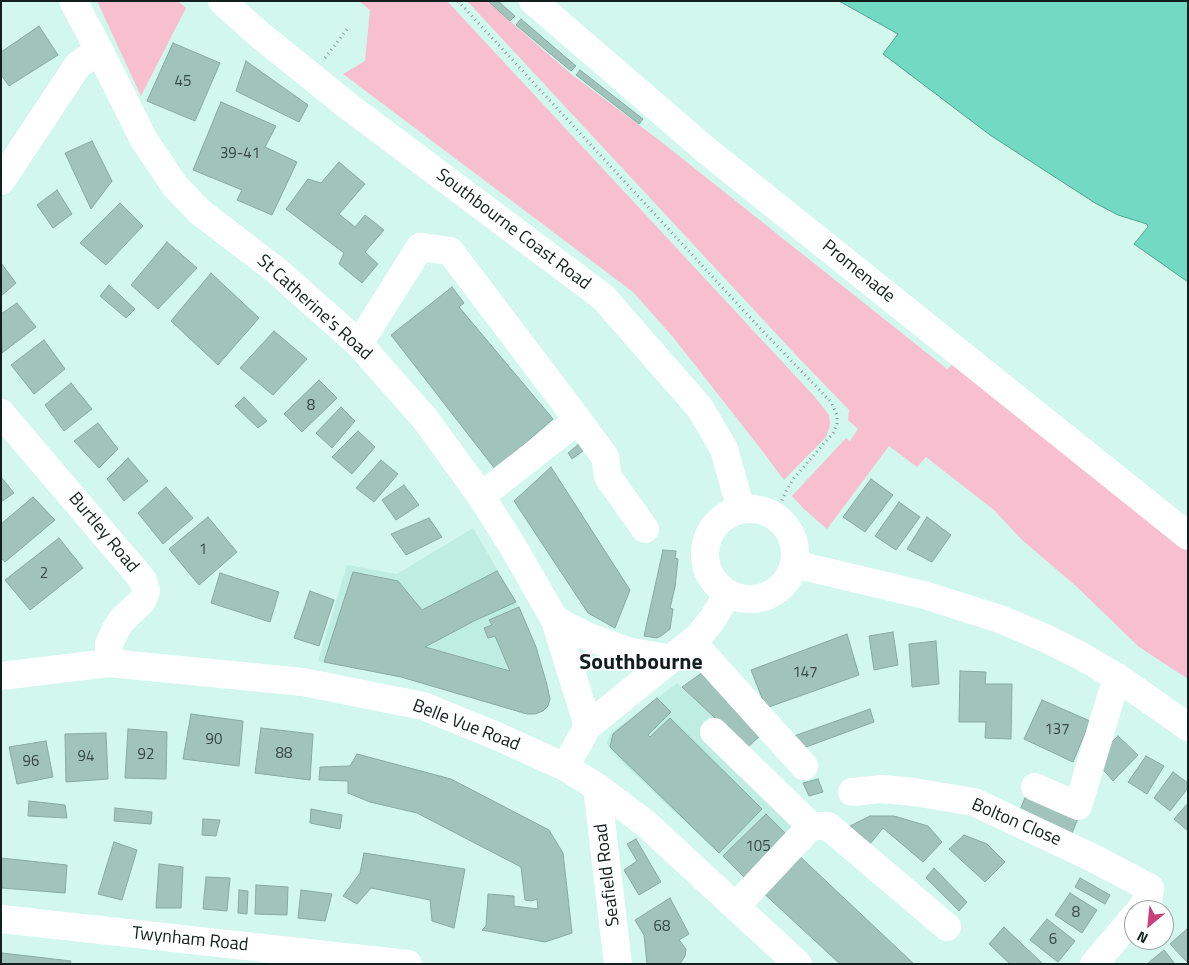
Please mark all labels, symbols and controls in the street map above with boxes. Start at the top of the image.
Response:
house number: 45 [175,73,191,91]
house number: 39-41 [220,145,260,163]
street label: Southbourne Coast Road [431,165,595,295]
street label: Promenade [817,236,899,308]
street label: St Catherine's Road [252,251,376,365]
house number: 8 [307,397,315,415]
street label: Burtley Road [63,489,143,577]
house number: 1 [199,541,207,559]
house number: 2 [40,565,48,583]
district label: Southbourne [579,651,703,677]
house number: 147 [792,664,818,682]
street label: Belle Vue Road [409,696,523,756]
house number: 137 [1044,721,1070,739]
house number: 90 [206,731,222,749]
house number: 88 [276,745,292,763]
house number: 92 [138,746,154,764]
house number: 94 [78,748,94,766]
house number: 96 [23,753,39,771]
street label: Bolton Close [968,794,1064,852]
street label: Seafield Road [591,822,625,928]
house number: 105 [745,838,771,856]
north arrow [1124,900,1174,950]
house number: 8 [1072,904,1080,922]
house number: 68 [654,918,670,936]
street label: Twynham Road [131,923,249,957]
text: N [1133,926,1151,949]
house number: 6 [1049,931,1057,949]

